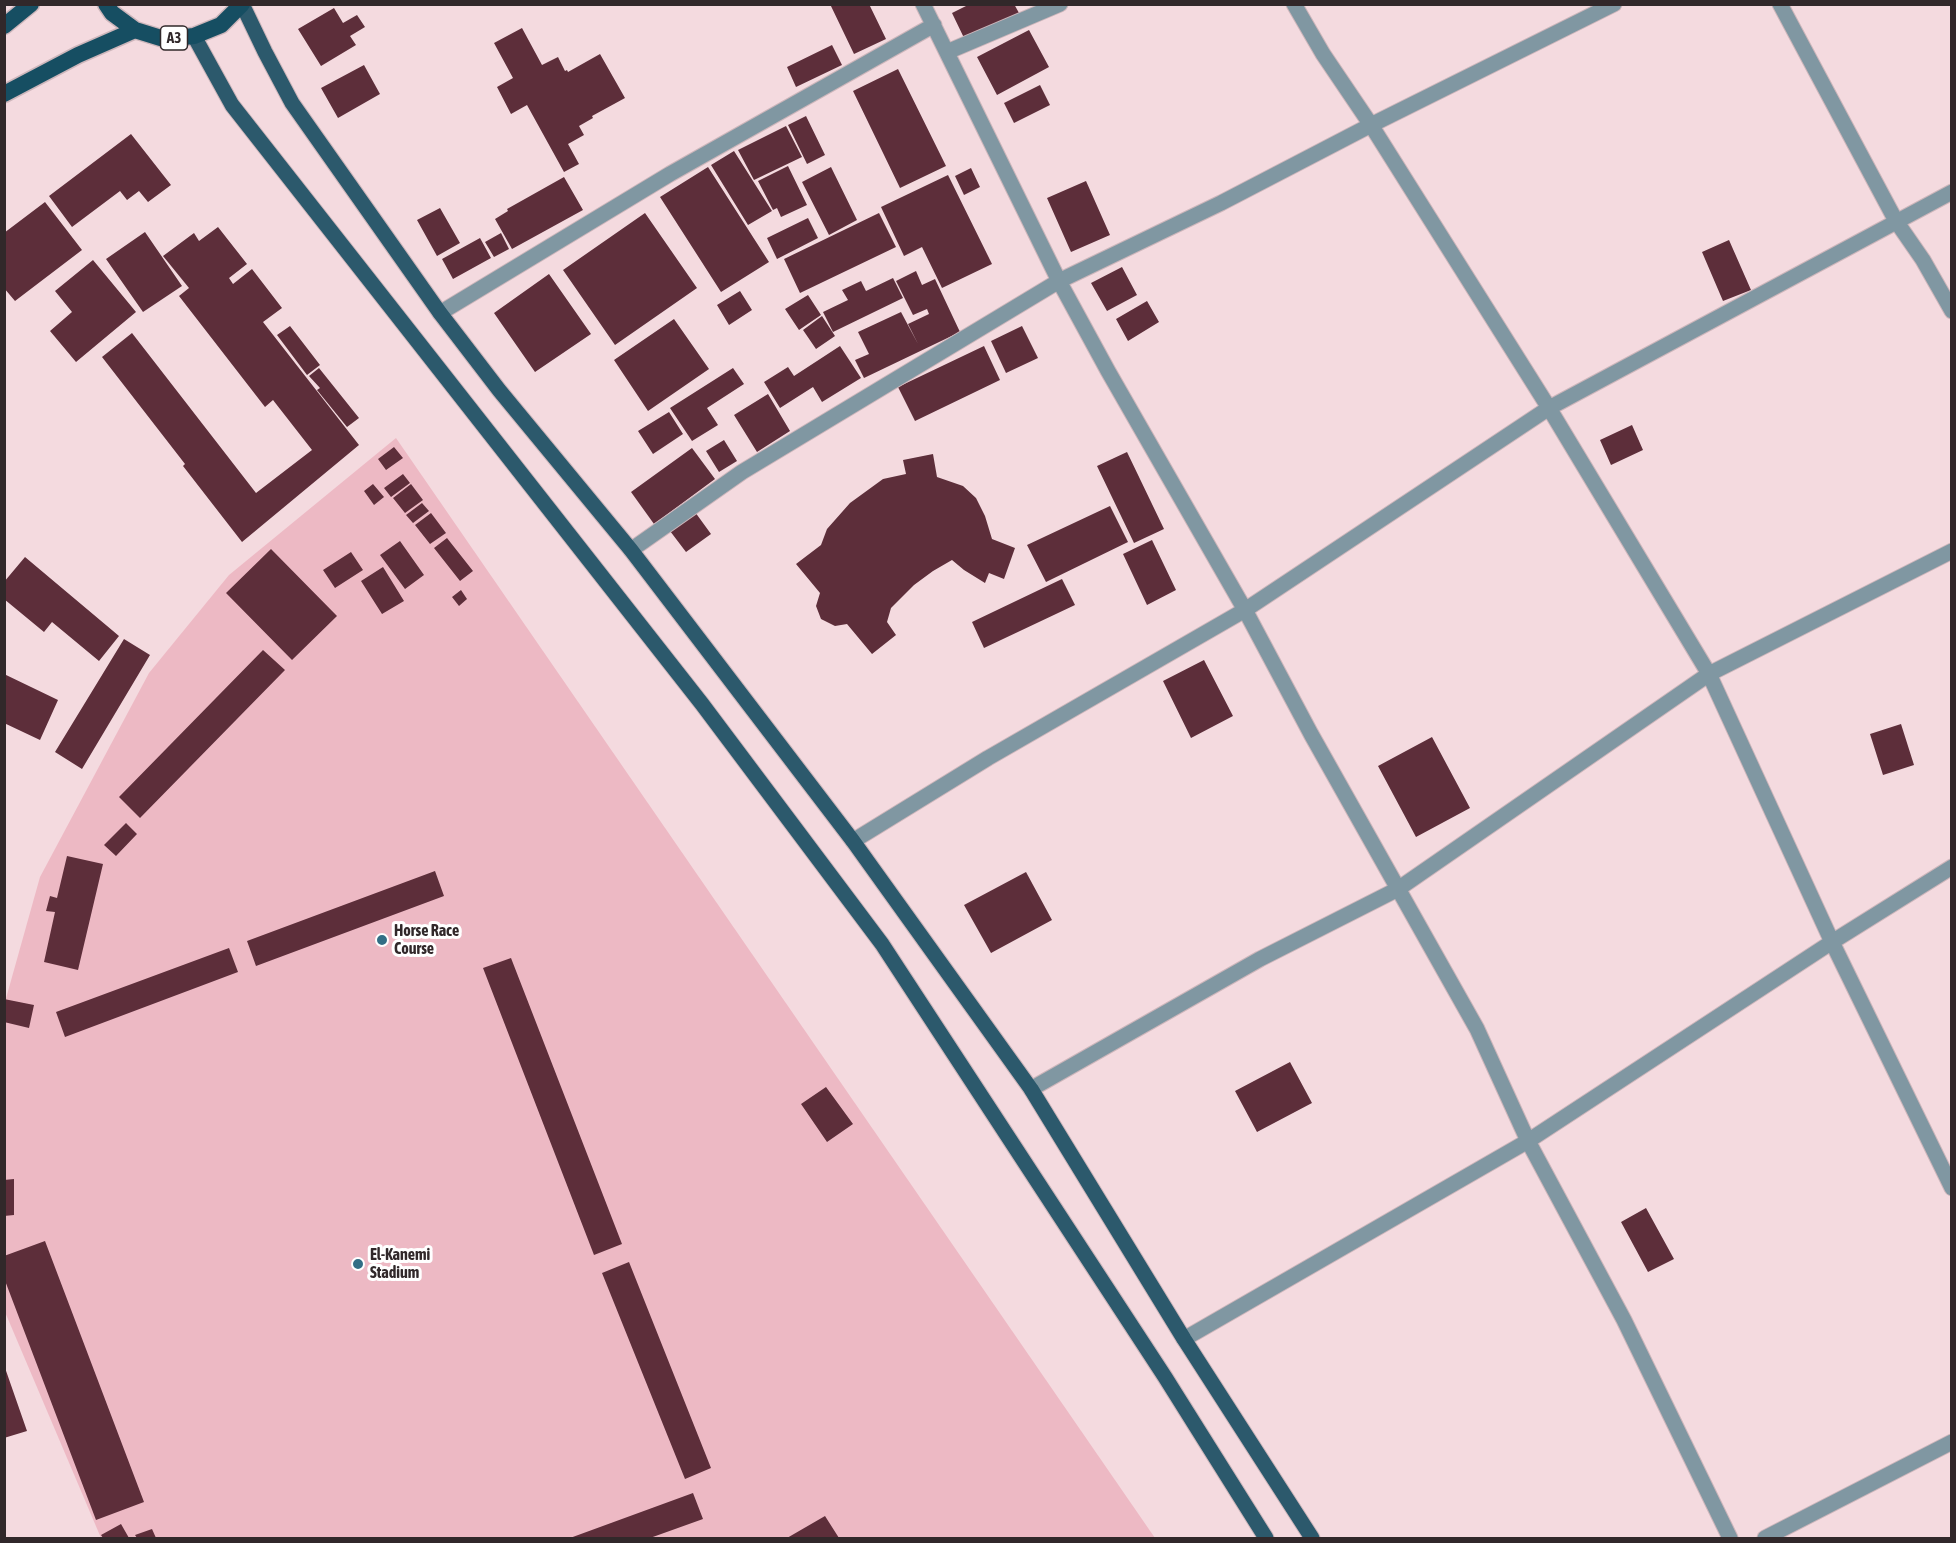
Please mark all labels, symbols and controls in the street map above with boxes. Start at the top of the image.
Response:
road number: A3 [160,26,188,50]
place label: Horse Race Course [394,921,459,959]
marker: Horse Race Course [375,933,389,947]
place label: El-Kanemi Stadium [370,1245,430,1283]
marker: El-Kanemi Stadium [351,1257,365,1271]

